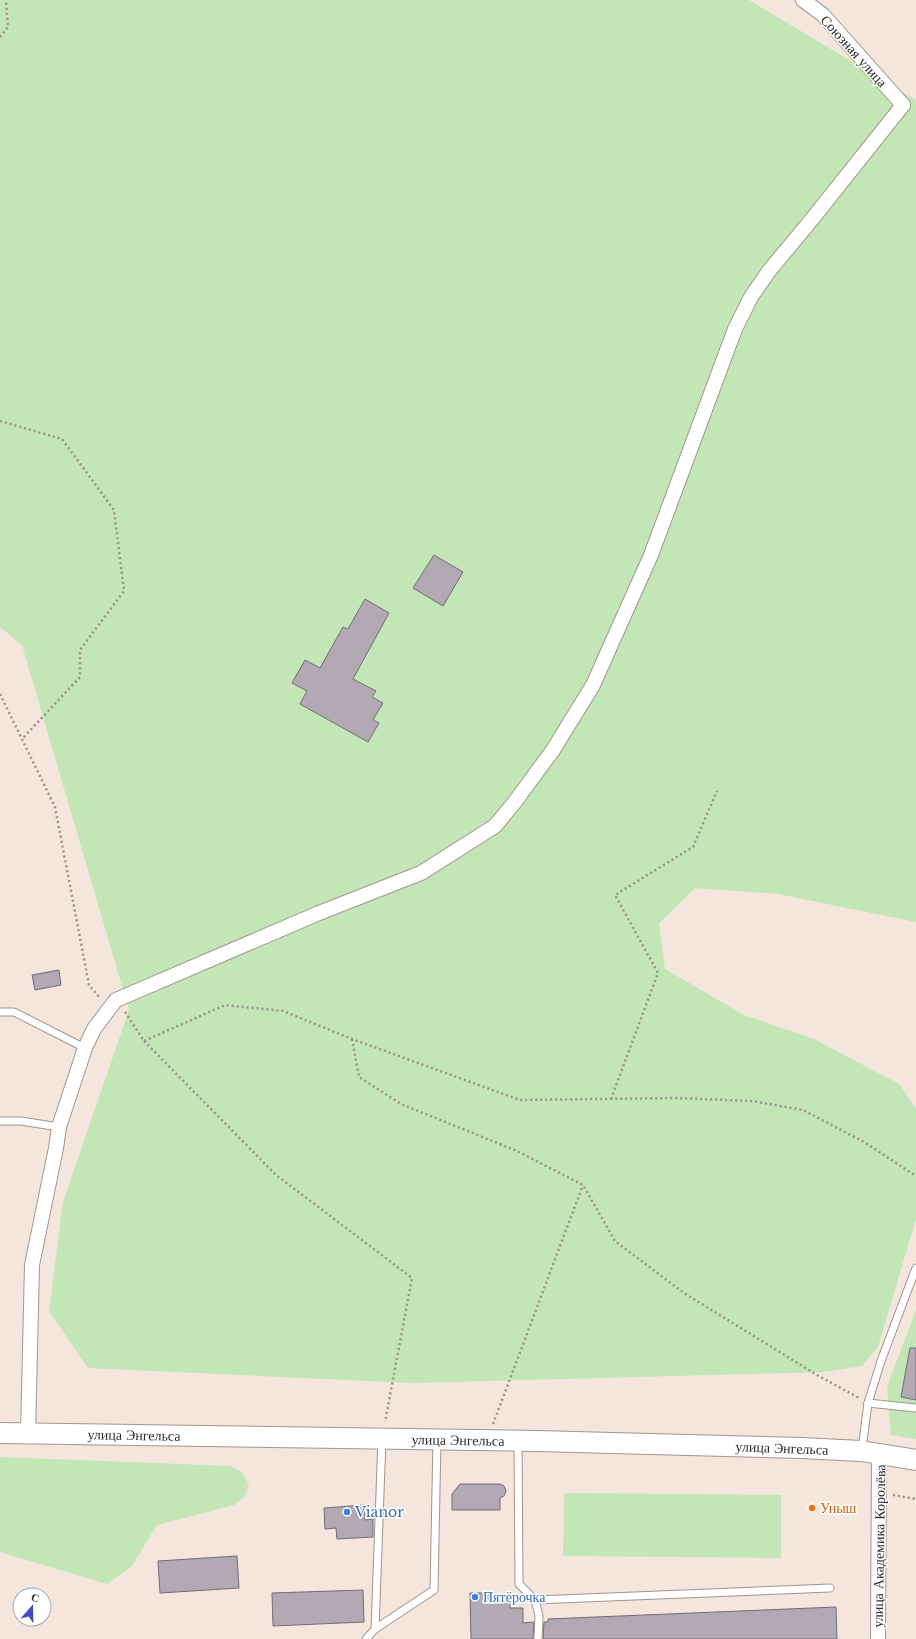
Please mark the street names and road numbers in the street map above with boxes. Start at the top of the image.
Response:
street label: Союзная улица [817,11,892,91]
street label: улица Энгельса [87,1425,181,1445]
street label: улица Энгельса [411,1430,505,1450]
street label: улица Энгельса [735,1437,830,1459]
street label: улица Академика Королёва [869,1463,889,1628]

